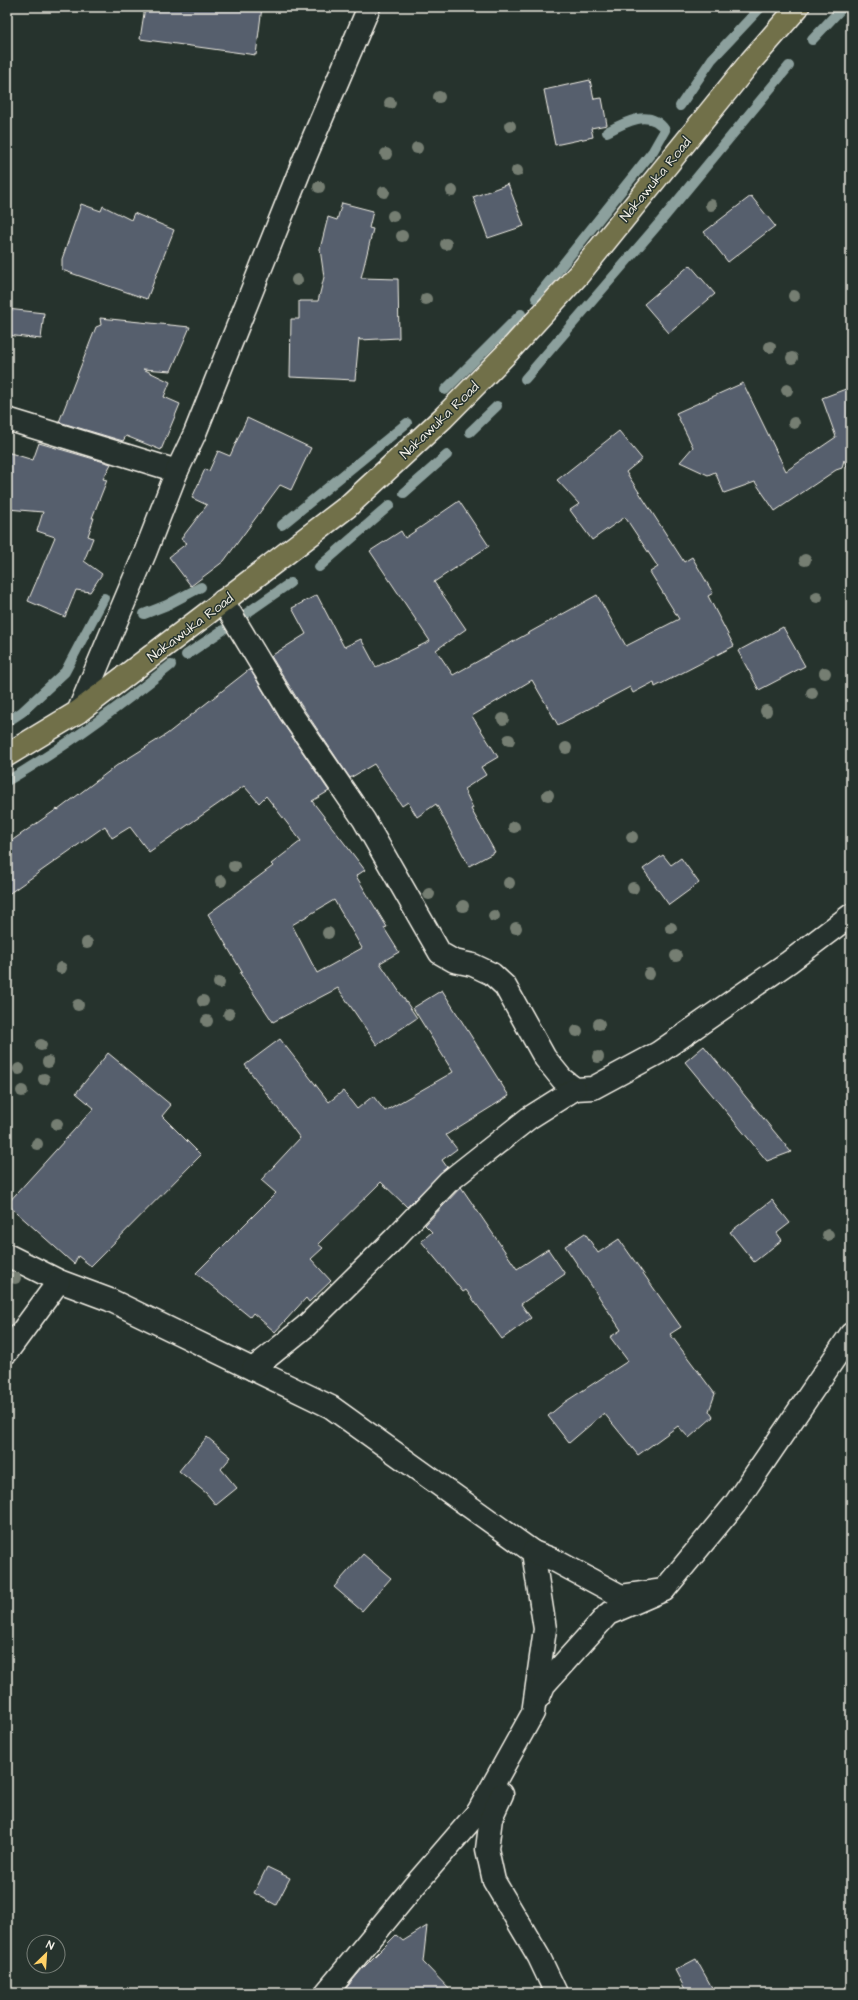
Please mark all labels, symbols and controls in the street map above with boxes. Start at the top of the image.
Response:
street label: Nakawuka Road [615,133,696,226]
street label: Nakawuka Road [396,378,484,464]
street label: Nakawuka Road [143,589,238,667]
north arrow [26,1934,66,1974]
text: N [44,1937,56,1954]

